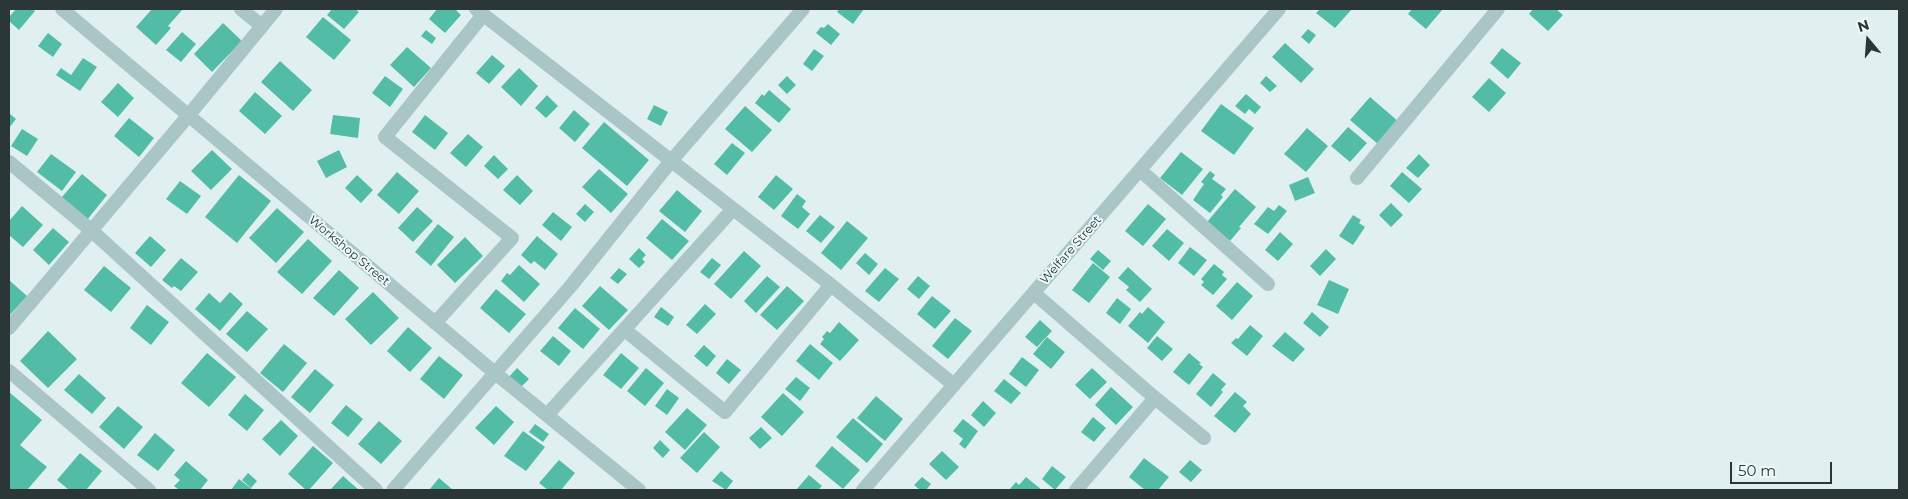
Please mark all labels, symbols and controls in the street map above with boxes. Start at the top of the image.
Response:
north arrow [1843,15,1893,65]
text: N [1855,15,1872,36]
street label: Workshop Street [306,213,392,289]
street label: Welfare Street [1038,213,1104,287]
scale bar [1733,452,1836,484]
text: 50 m [1738,461,1776,480]

